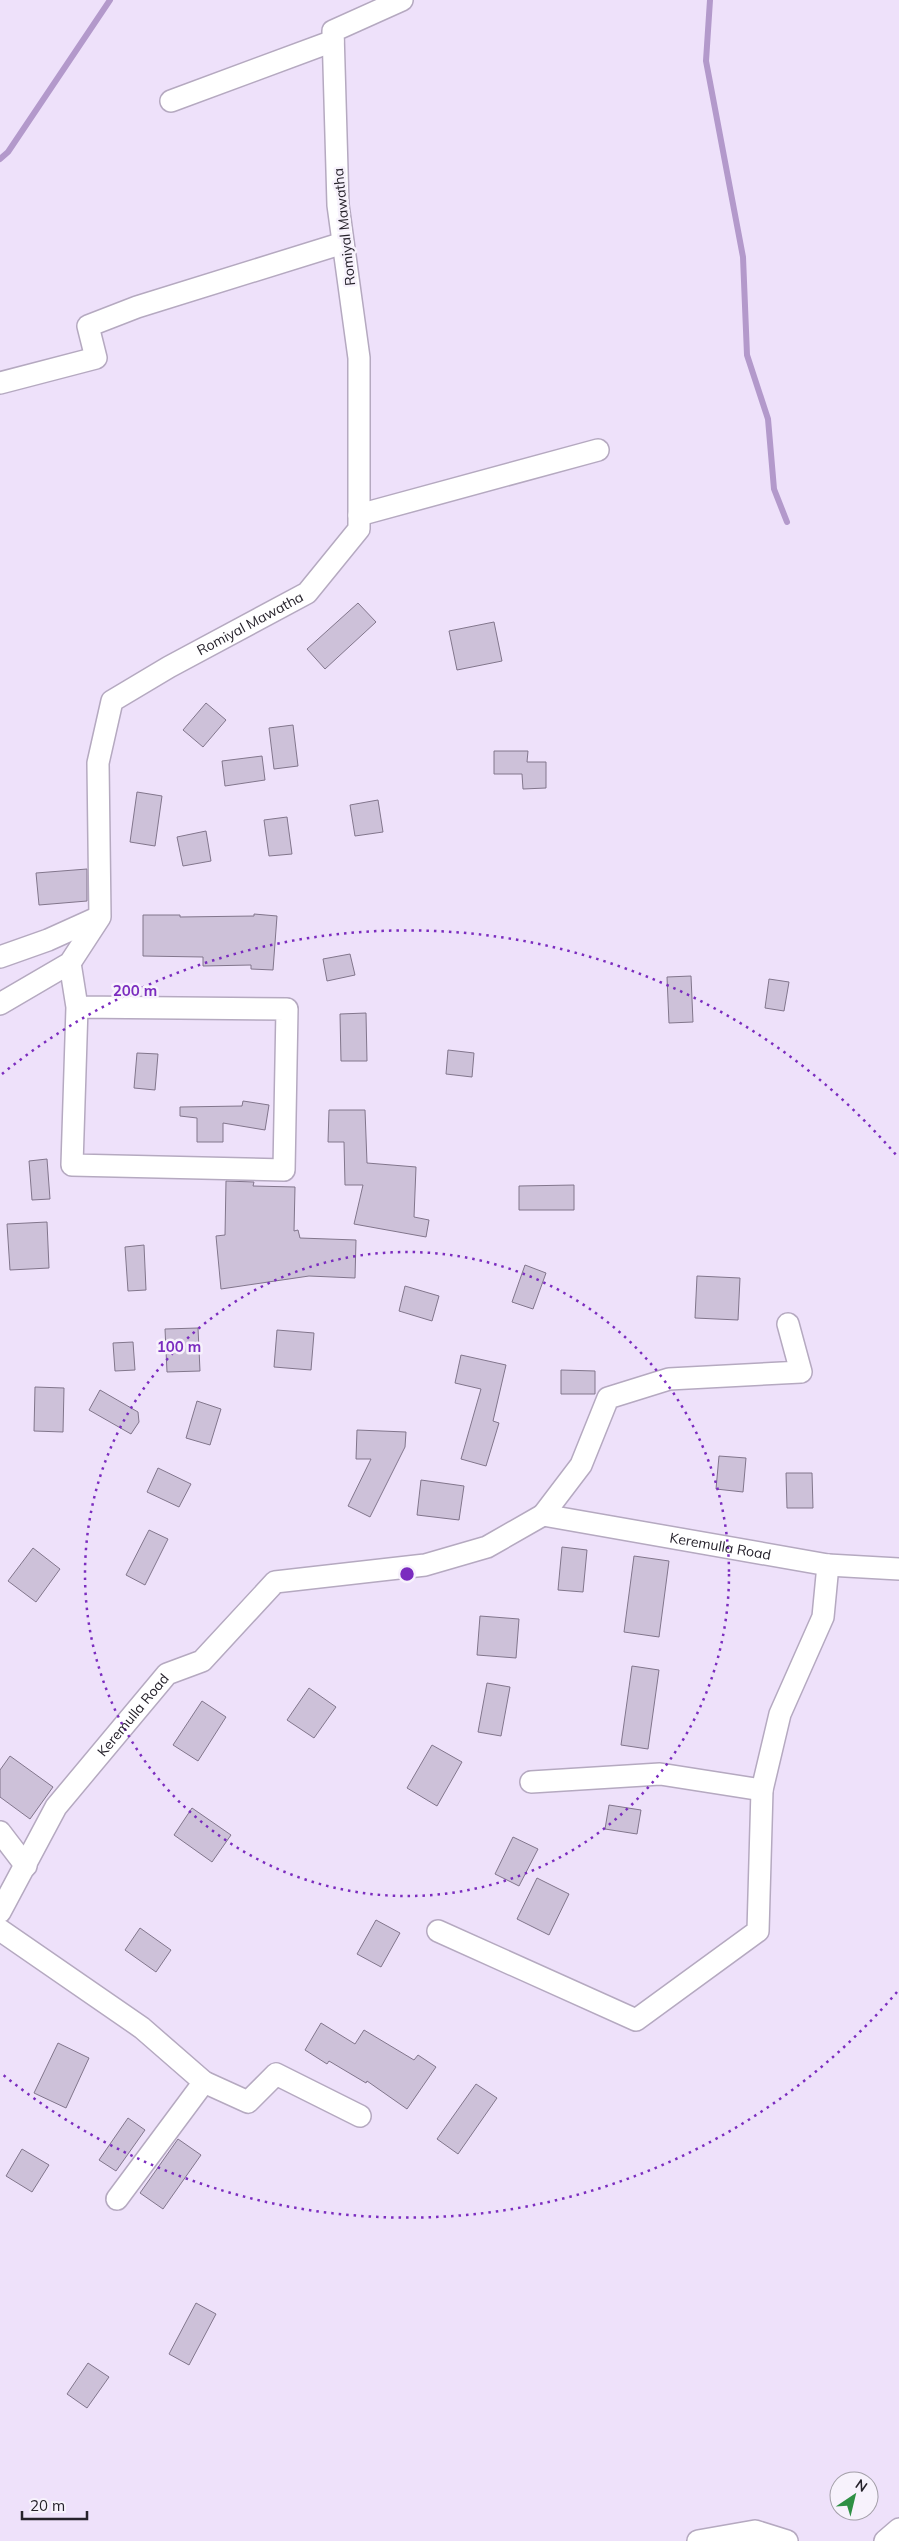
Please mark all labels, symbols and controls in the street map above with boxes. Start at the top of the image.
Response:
street label: Romiyal Mawatha [329,167,359,287]
street label: Romiyal Mawatha [194,588,306,659]
text: 200 m [113,981,157,1000]
text: 100 m [157,1337,201,1356]
street label: Keremulla Road [668,1528,772,1564]
centre of rings [398,1565,416,1583]
street label: Keremulla Road [93,1670,173,1760]
north arrow [829,2471,879,2521]
text: N [852,2475,871,2496]
scale bar [22,2488,88,2520]
text: 20 m [30,2496,65,2515]

